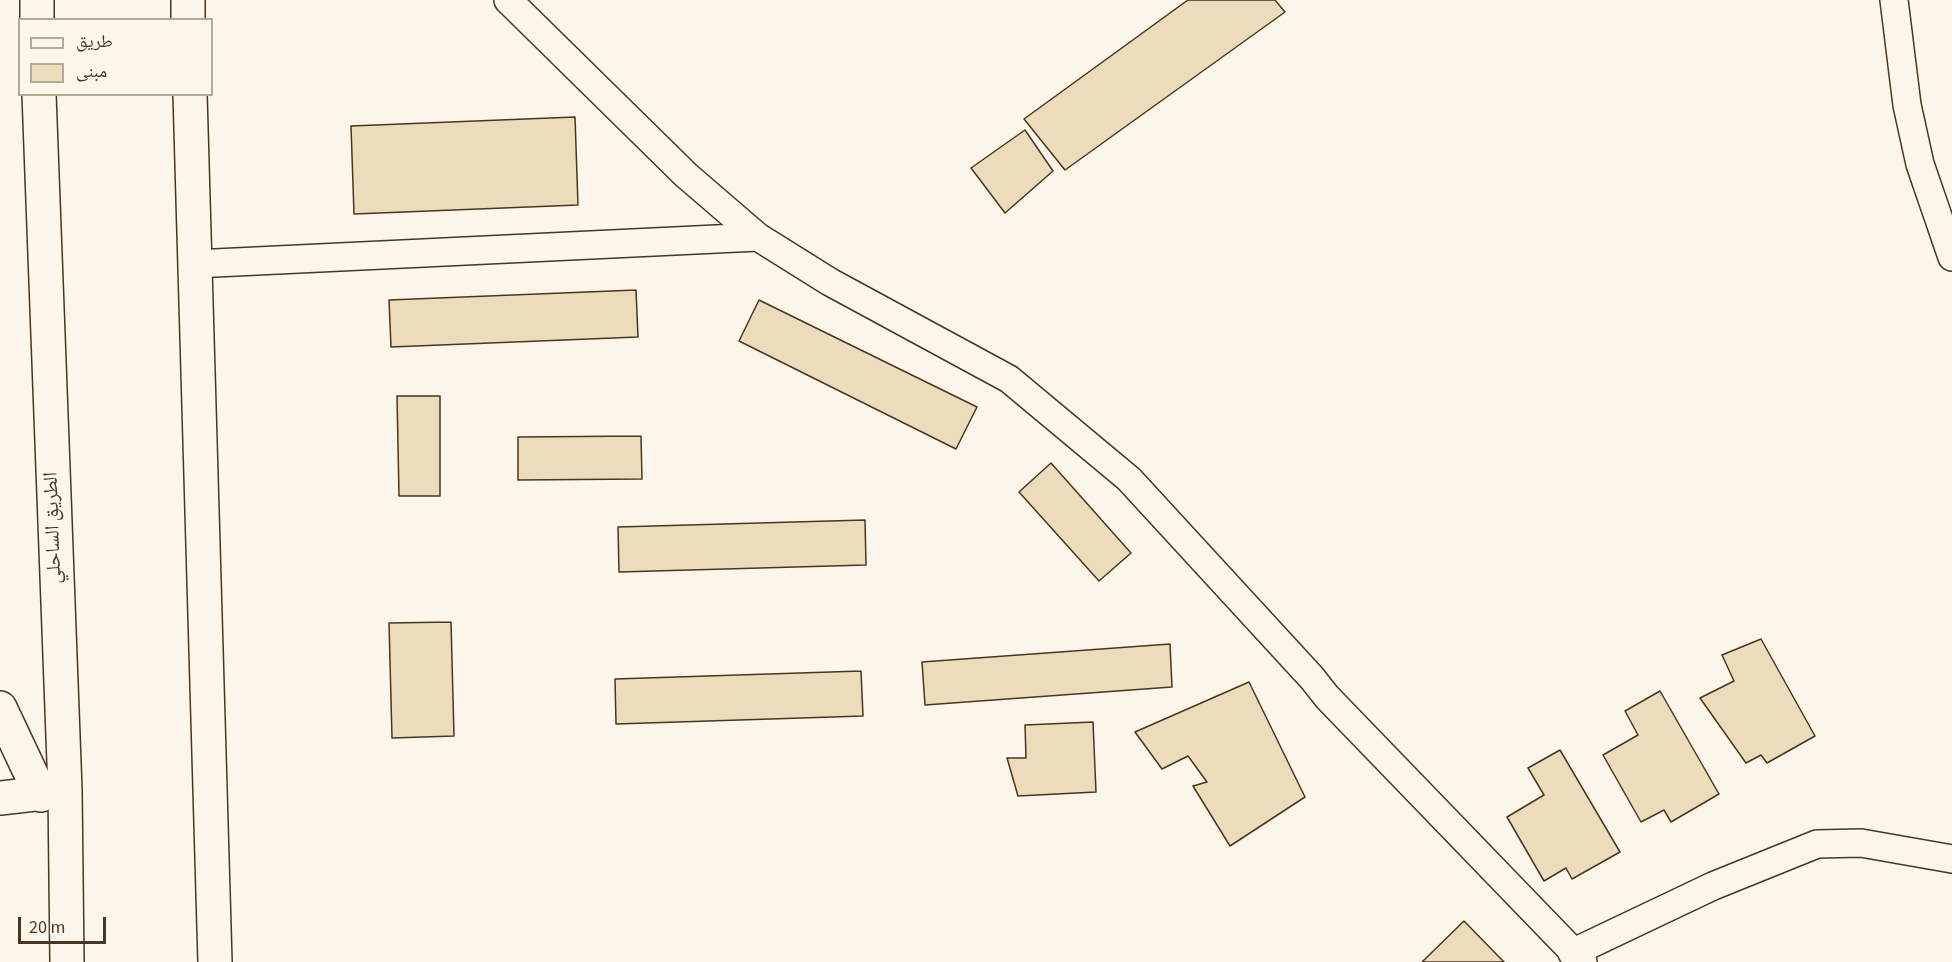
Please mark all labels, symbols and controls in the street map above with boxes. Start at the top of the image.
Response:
legend [18,18,213,96]
text: طريق [76,29,113,54]
text: مبنى [76,59,107,84]
street label: الطريق الساحلي [40,472,68,584]
scale bar [21,905,110,943]
text: 20 m [29,915,65,940]

